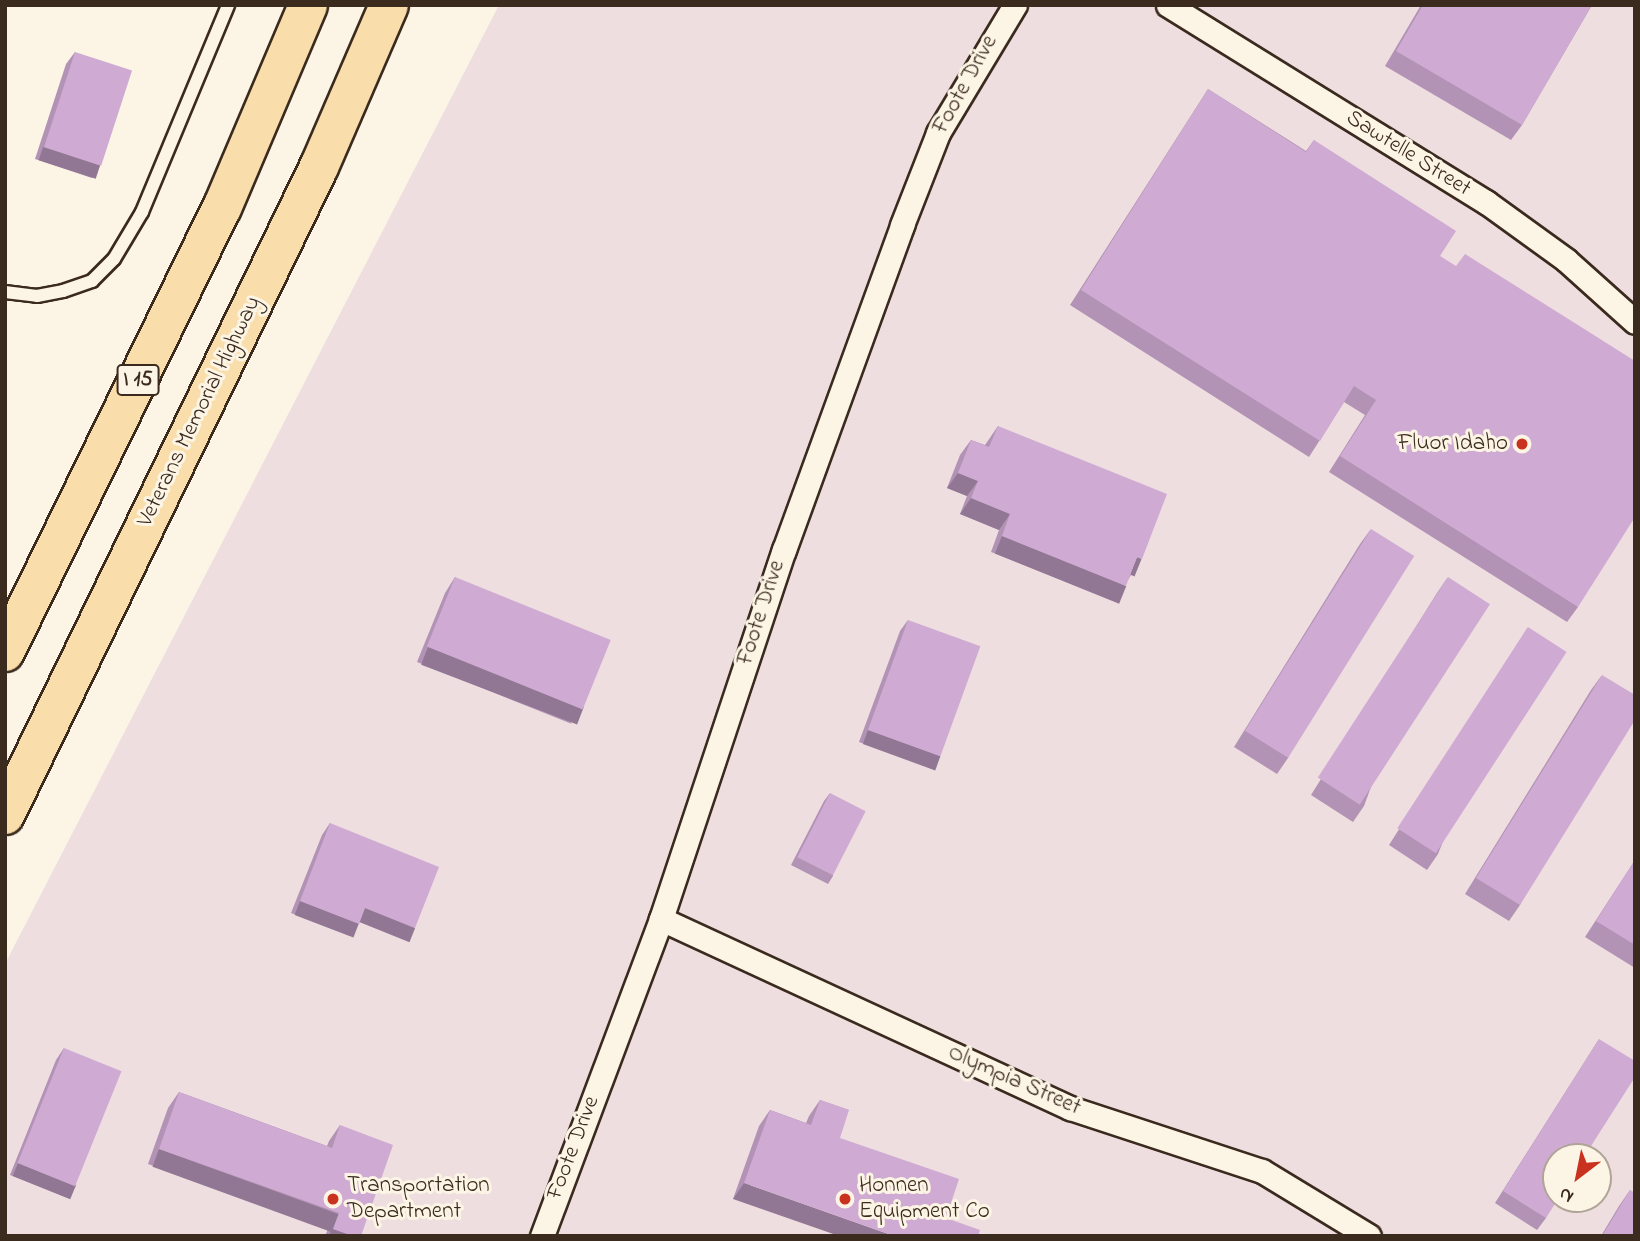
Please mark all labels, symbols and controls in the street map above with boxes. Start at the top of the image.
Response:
street label: Foote Drive [928,31,1004,139]
street label: Sawtelle Street [1340,105,1476,203]
street label: Veterans Memorial Highway [132,292,268,532]
road number: I 15 [115,362,161,398]
place label: Fluor Idaho [1398,430,1508,458]
marker: Fluor Idaho [1514,436,1530,452]
street label: Foote Drive [732,557,792,669]
street label: Olympia Street [943,1039,1085,1123]
street label: Foote Drive [542,1092,606,1204]
north arrow [1542,1143,1612,1213]
place label: Transportation Department [347,1172,490,1226]
place label: Honnen Equipment Co [859,1172,990,1226]
text: N [1554,1180,1579,1209]
marker: Transportation Department [325,1191,341,1207]
marker: Honnen Equipment Co [837,1191,853,1207]

